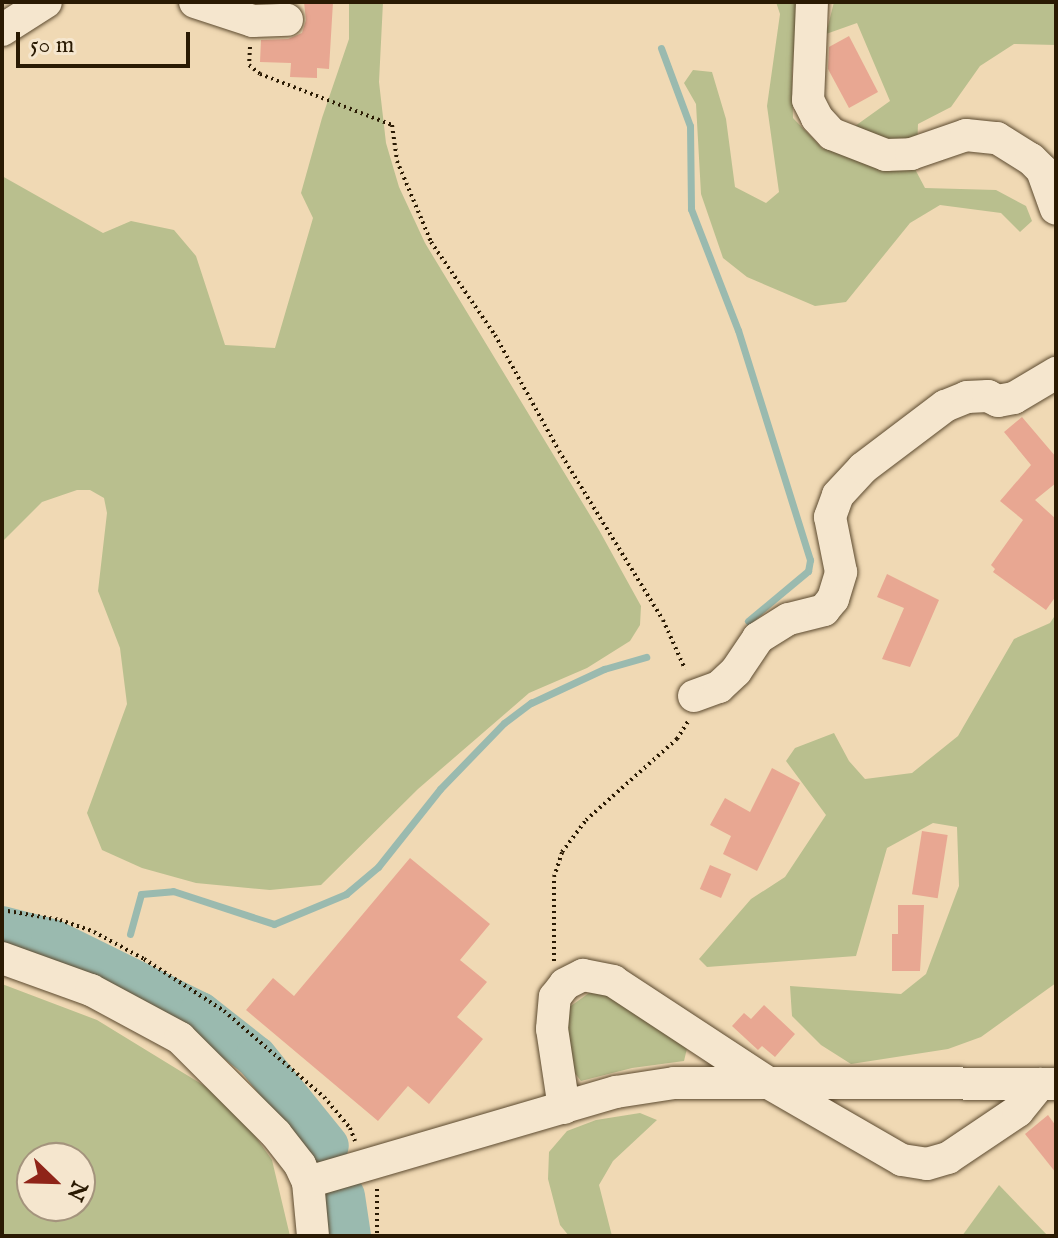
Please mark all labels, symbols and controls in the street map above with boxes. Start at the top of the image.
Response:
scale bar [20,16,194,66]
text: 50 m [30,30,74,61]
north arrow [16,1142,96,1222]
text: N [60,1176,93,1205]

